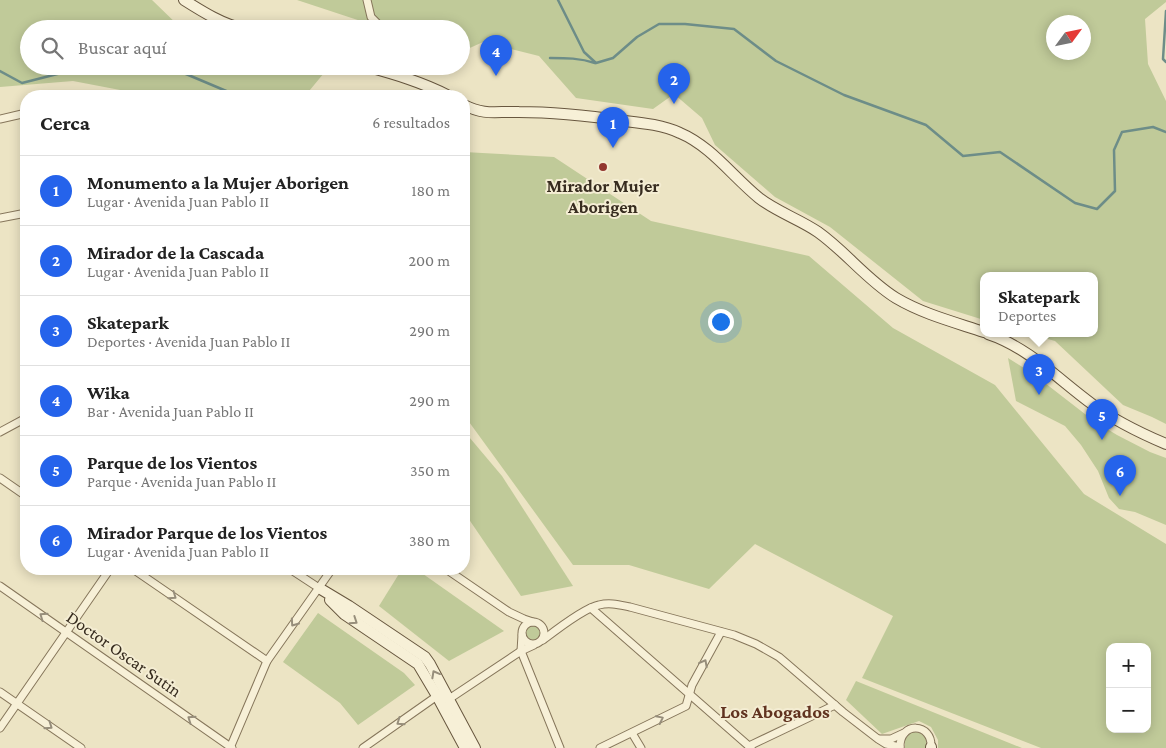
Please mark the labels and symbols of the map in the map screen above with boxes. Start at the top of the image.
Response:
north arrow [1046,15,1091,60]
pin: 4 [480,35,512,76]
pin: 2 [658,63,690,104]
pin: 1 [597,107,629,148]
marker: Mirador Mujer Aborigen [597,161,609,173]
place label: Mirador Mujer Aborigen [547,176,659,217]
your location [708,309,734,335]
pin: 3 [1023,354,1055,395]
pin: 5 [1086,399,1118,440]
pin: 6 [1104,455,1136,496]
one-way arrow [167,590,177,599]
street label: Doctor Oscar Sutin [63,607,186,701]
one-way arrow [39,613,49,622]
one-way arrow [349,615,358,624]
one-way arrow [291,618,300,627]
one-way arrow [698,659,708,668]
one-way arrow [432,671,442,680]
district label: Los Abogados [720,701,830,722]
one-way arrow [187,716,196,725]
one-way arrow [396,716,406,725]
one-way arrow [654,716,663,726]
one-way arrow [43,720,53,729]

